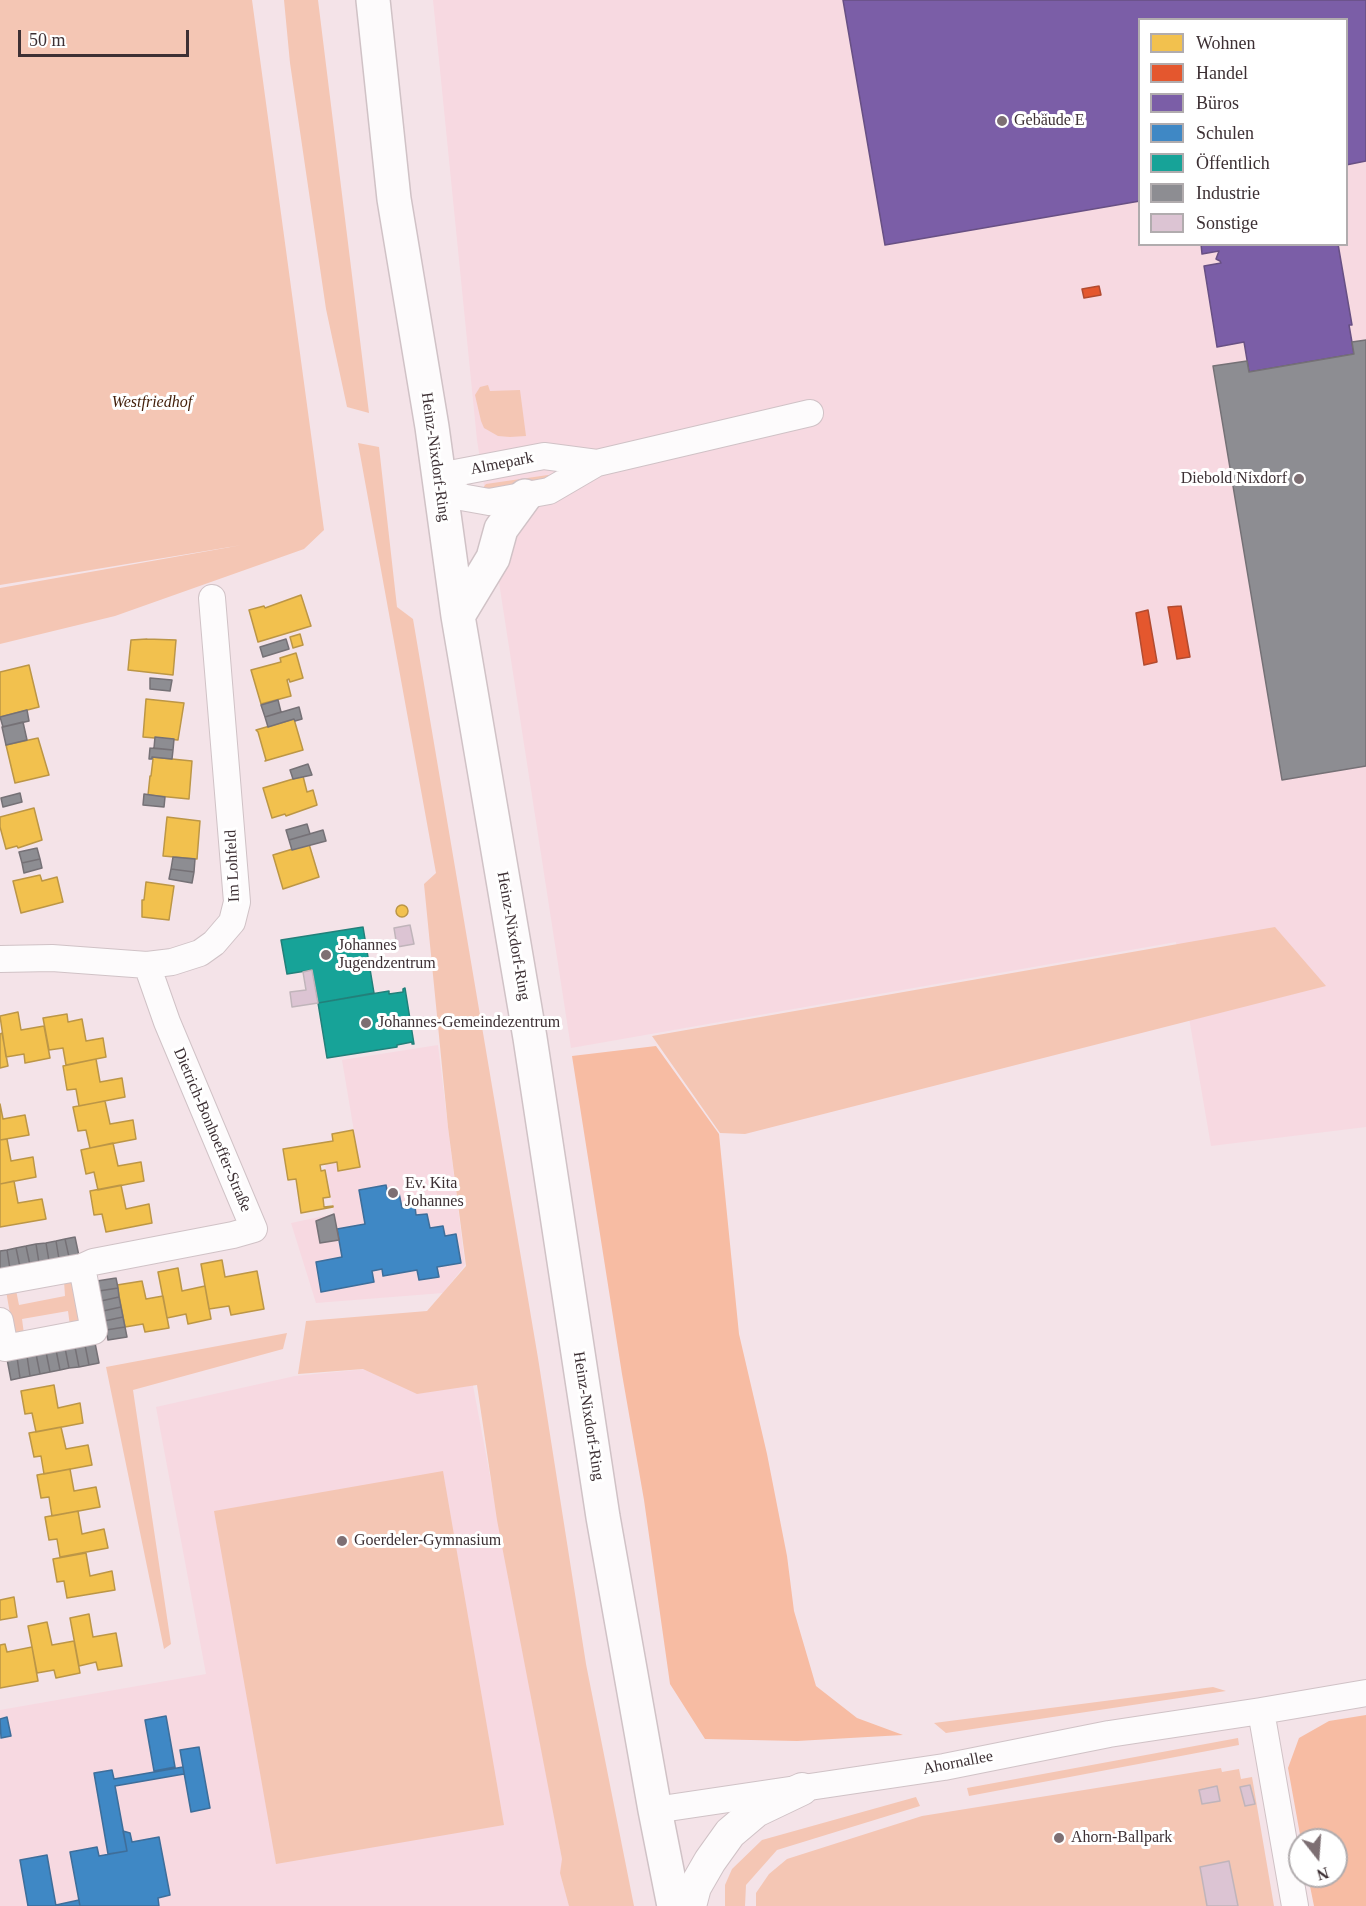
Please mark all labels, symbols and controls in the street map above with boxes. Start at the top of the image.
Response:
scale bar [21,18,192,56]
legend [1138,18,1348,246]
text: 50 m [29,30,66,50]
text: Wohnen [1196,33,1256,53]
text: Handel [1196,63,1248,83]
text: Büros [1196,93,1239,113]
place label: Gebäude E [1014,111,1085,131]
marker: Gebäude E [995,114,1009,128]
text: Schulen [1196,123,1254,143]
text: Öffentlich [1196,153,1270,173]
text: Industrie [1196,183,1260,203]
text: Sonstige [1196,213,1258,233]
street label: Heinz-Nixdorf-Ring [416,391,454,523]
park label: Westfriedhof [112,393,192,413]
street label: Almepark [469,448,535,480]
place label: Diebold Nixdorf [1181,469,1287,489]
marker: Diebold Nixdorf [1292,472,1306,486]
street label: Im Lohfeld [222,829,244,903]
street label: Heinz-Nixdorf-Ring [492,870,534,1002]
place label: Johannes Jugendzentrum [338,936,436,974]
marker: Johannes Jugendzentrum [319,948,333,962]
place label: Johannes-Gemeindezentrum [378,1013,560,1033]
marker: Johannes-Gemeindezentrum [359,1016,373,1030]
street label: Dietrich-Bonhoeffer-Straße [169,1045,255,1215]
place label: Ev. Kita Johannes [405,1174,464,1212]
marker: Ev. Kita Johannes [386,1186,400,1200]
street label: Heinz-Nixdorf-Ring [568,1350,608,1482]
place label: Goerdeler-Gymnasium [354,1531,501,1551]
marker: Goerdeler-Gymnasium [335,1534,349,1548]
street label: Ahornallee [921,1747,995,1779]
place label: Ahorn-Ballpark [1071,1828,1172,1848]
north arrow [1288,1828,1348,1888]
marker: Ahorn-Ballpark [1052,1831,1066,1845]
text: N [1315,1864,1331,1884]

